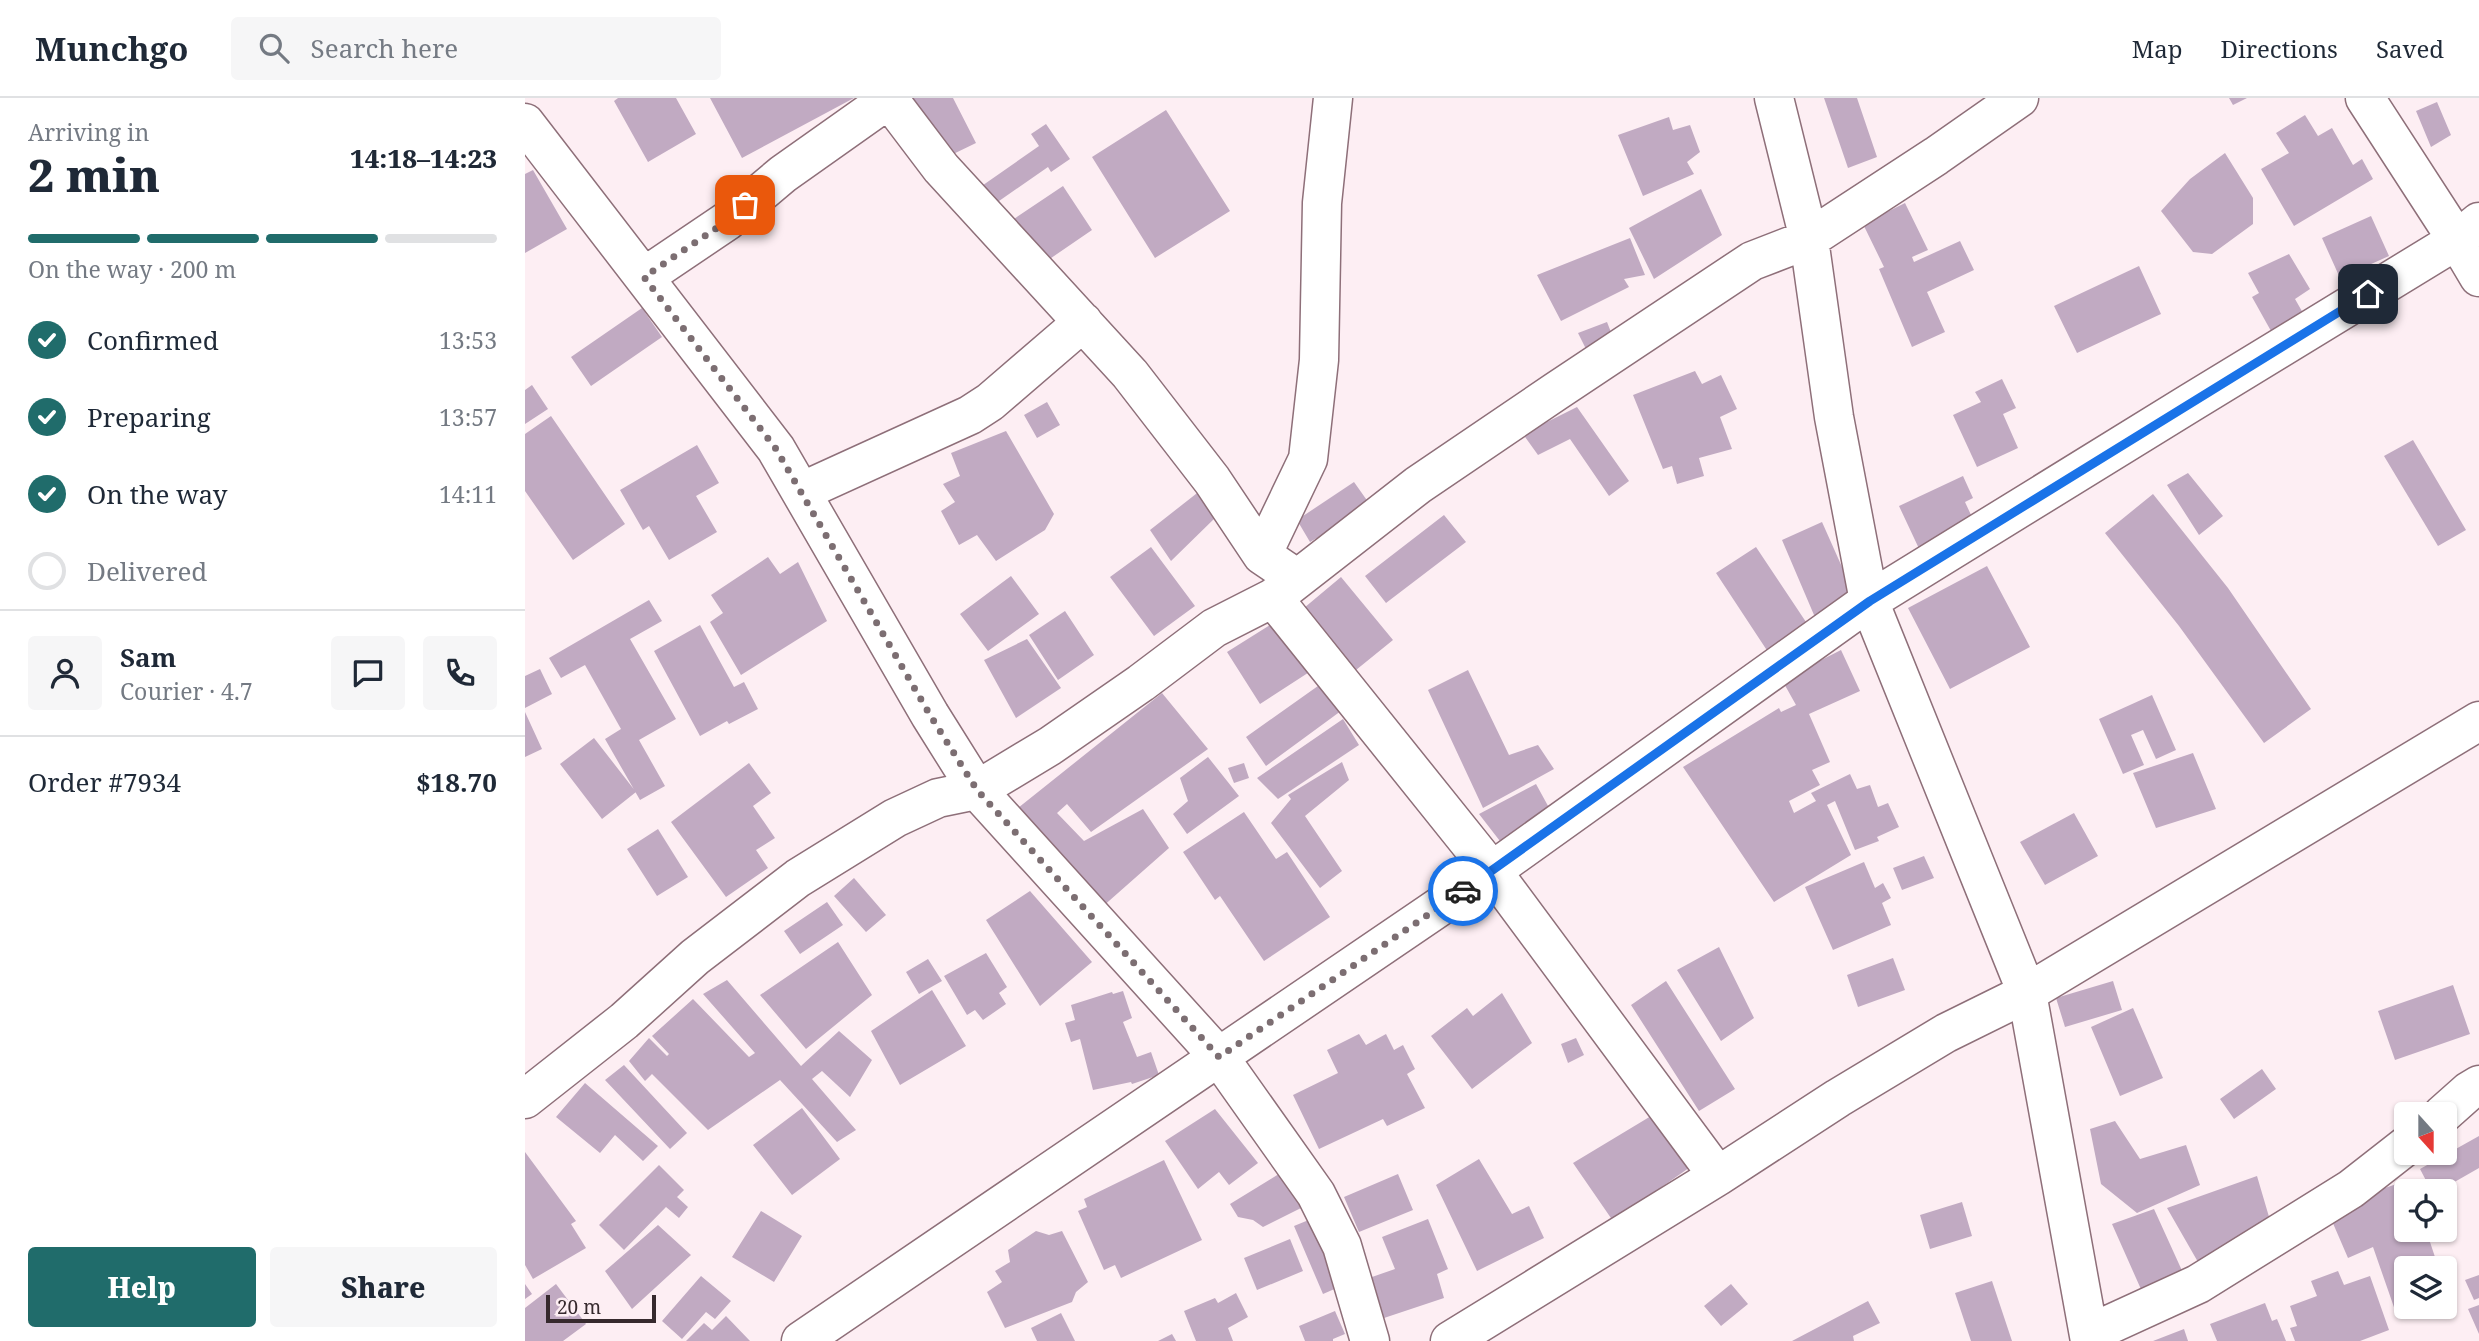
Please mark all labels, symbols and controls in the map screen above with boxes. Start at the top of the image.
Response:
search box [231,17,721,80]
text: Munchgo [35,26,189,71]
icon: search [255,29,293,67]
text: Search here [311,30,458,66]
text: Map [2132,32,2183,65]
text: Directions [2221,32,2338,65]
text: Saved [2376,32,2444,65]
text: Arriving in [28,116,149,148]
text: 14:18–14:23 [350,140,497,176]
text: 2 min [28,143,160,205]
pin [715,175,775,235]
icon: bag [726,186,764,224]
text: On the way · 200 m [28,253,236,285]
pin [2338,264,2398,324]
icon: home [2349,275,2387,313]
icon: check [28,321,66,359]
text: Confirmed [87,322,219,358]
text: 13:53 [439,324,497,356]
icon: check [28,398,66,436]
text: Preparing [87,399,211,435]
text: 13:57 [439,401,497,433]
icon: check [28,475,66,513]
text: On the way [87,476,227,512]
text: 14:11 [439,478,497,510]
text: Delivered [87,553,207,589]
button: person [28,636,102,710]
button: chat [331,636,405,710]
button: phone [423,636,497,710]
text: Sam [120,639,176,675]
text: Courier · 4.7 [120,675,253,707]
text: Order #7934 [28,764,181,800]
text: $18.70 [416,764,497,800]
courier [1428,856,1498,926]
icon: car [1444,872,1482,910]
north arrow [2394,1102,2457,1166]
map controls [2394,1102,2457,1319]
button: locate [2394,1179,2457,1242]
button: Help [28,1247,256,1327]
button: Share [270,1247,497,1327]
button: layers [2394,1256,2457,1319]
scale bar [546,1292,656,1324]
text: 20 m [557,1294,601,1320]

